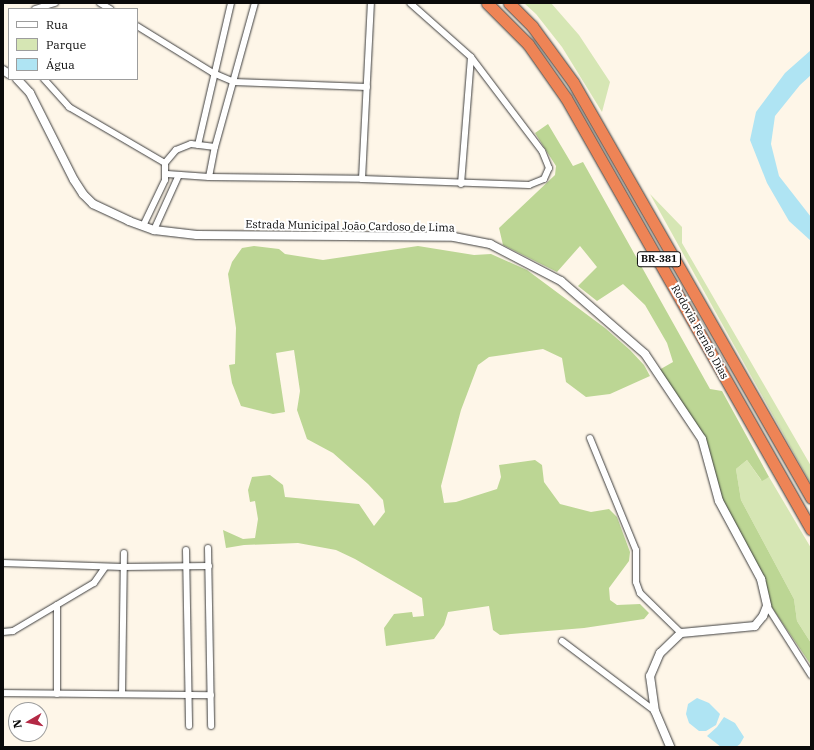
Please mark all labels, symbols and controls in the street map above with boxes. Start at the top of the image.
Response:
legend [8,8,138,80]
text: Rua [46,17,68,32]
text: Parque [46,37,86,52]
text: Água [46,57,75,72]
street label: Estrada Municipal João Cardoso de Lima [245,218,455,234]
road number: BR-381 [636,251,682,267]
street label: Rodovia Fernão Dias [669,283,731,381]
north arrow [8,702,48,742]
text: N [10,718,25,729]

